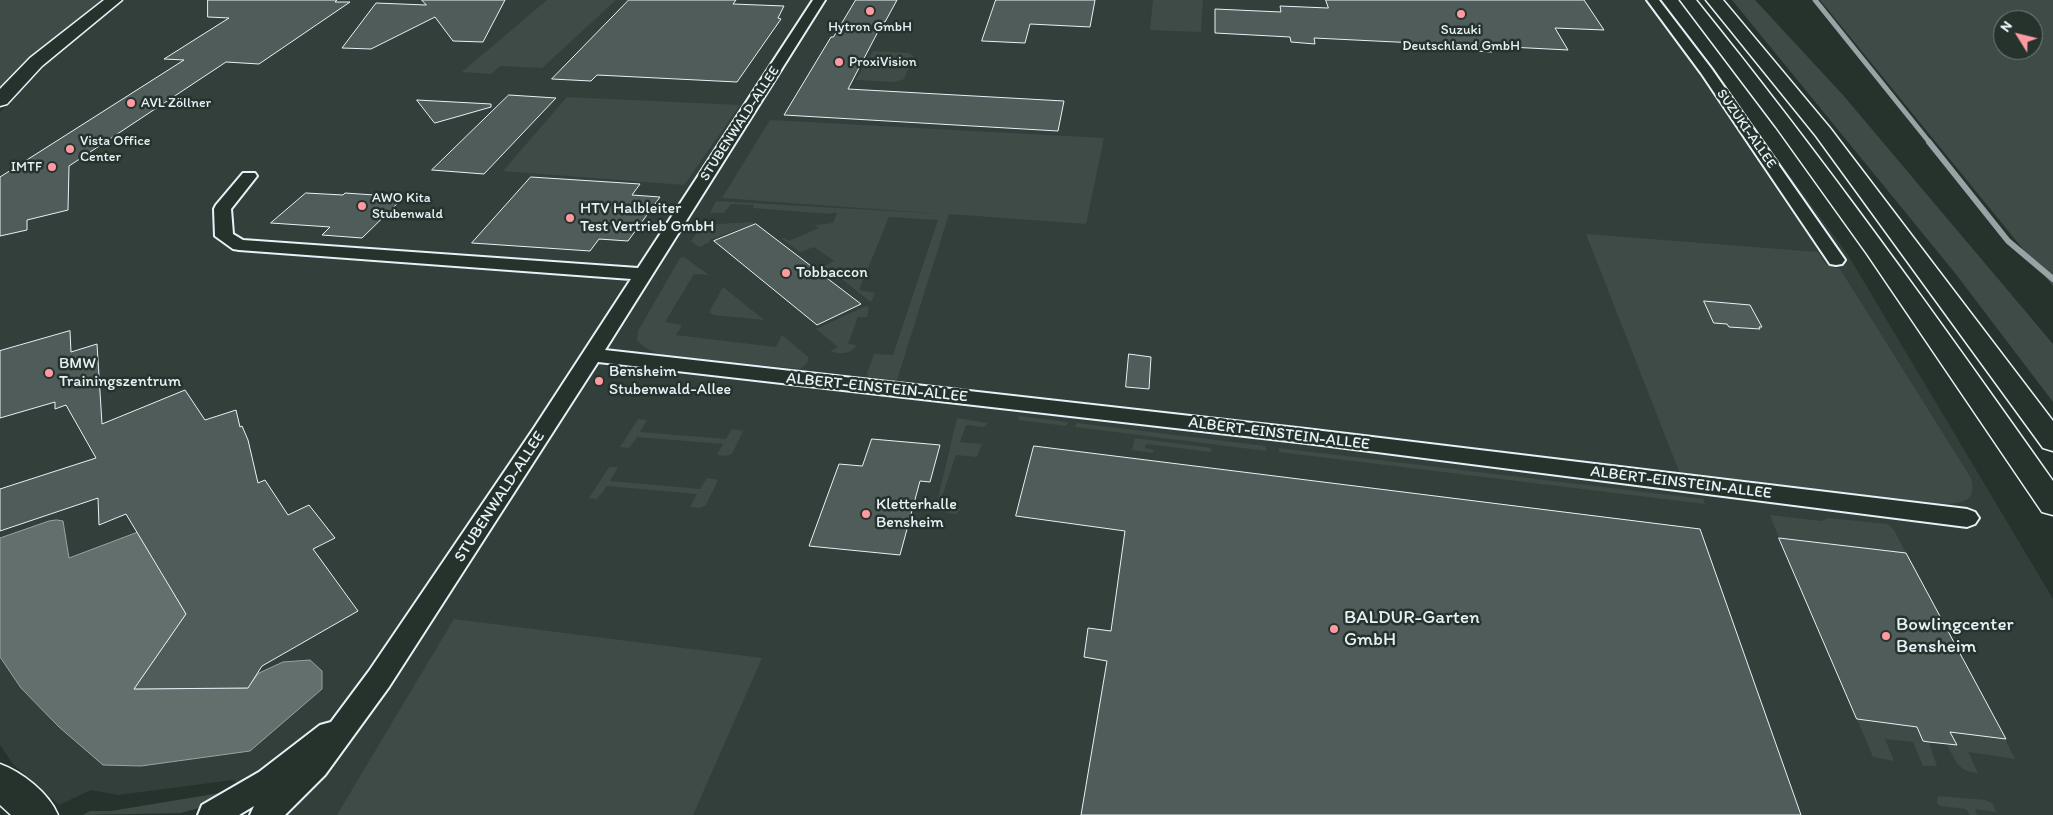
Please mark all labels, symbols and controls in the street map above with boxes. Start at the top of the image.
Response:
marker: Hytron GmbH [864,5,876,17]
marker: Suzuki Deutschland GmbH [1455,8,1467,20]
north arrow [1993,10,2043,60]
text: N [1997,18,2016,35]
place label: Hytron GmbH [828,19,912,35]
place label: Suzuki Deutschland GmbH [1402,22,1520,54]
place label: ProxiVision [849,54,917,70]
marker: ProxiVision [833,56,845,68]
street label: STUBENWALD-ALLEE [697,64,783,184]
street label: SUZUKI-ALLEE [1712,86,1780,172]
place label: AVL Zöllner [141,95,211,111]
marker: AVL Zöllner [125,97,137,109]
place label: Vista Office Center [80,133,151,166]
marker: Vista Office Center [64,143,76,155]
place label: IMTF [11,159,42,175]
marker: IMTF [46,161,58,173]
place label: AWO Kita Stubenwald [372,190,443,222]
place label: HTV Halbleiter Test Vertrieb GmbH [580,199,714,237]
marker: AWO Kita Stubenwald [356,200,368,212]
marker: HTV Halbleiter Test Vertrieb GmbH [564,212,576,224]
place label: Tobbaccon [796,263,868,283]
marker: Tobbaccon [780,267,792,279]
place label: BMW Trainingszentrum [59,354,181,392]
place label: Bensheim Stubenwald-Allee [609,362,731,400]
marker: BMW Trainingszentrum [43,367,55,379]
street label: ALBERT-EINSTEIN-ALLEE [785,369,969,407]
marker: Bensheim Stubenwald-Allee [593,375,605,387]
street label: ALBERT-EINSTEIN-ALLEE [1187,413,1371,455]
street label: STUBENWALD-ALLEE [451,428,549,566]
street label: ALBERT-EINSTEIN-ALLEE [1589,462,1773,504]
place label: Kletterhalle Bensheim [876,495,957,533]
marker: Kletterhalle Bensheim [860,508,872,520]
place label: BALDUR-Garten GmbH [1344,607,1480,651]
place label: Bowlingcenter Bensheim [1896,614,2014,658]
marker: BALDUR-Garten GmbH [1328,623,1340,635]
marker: Bowlingcenter Bensheim [1880,630,1892,642]

